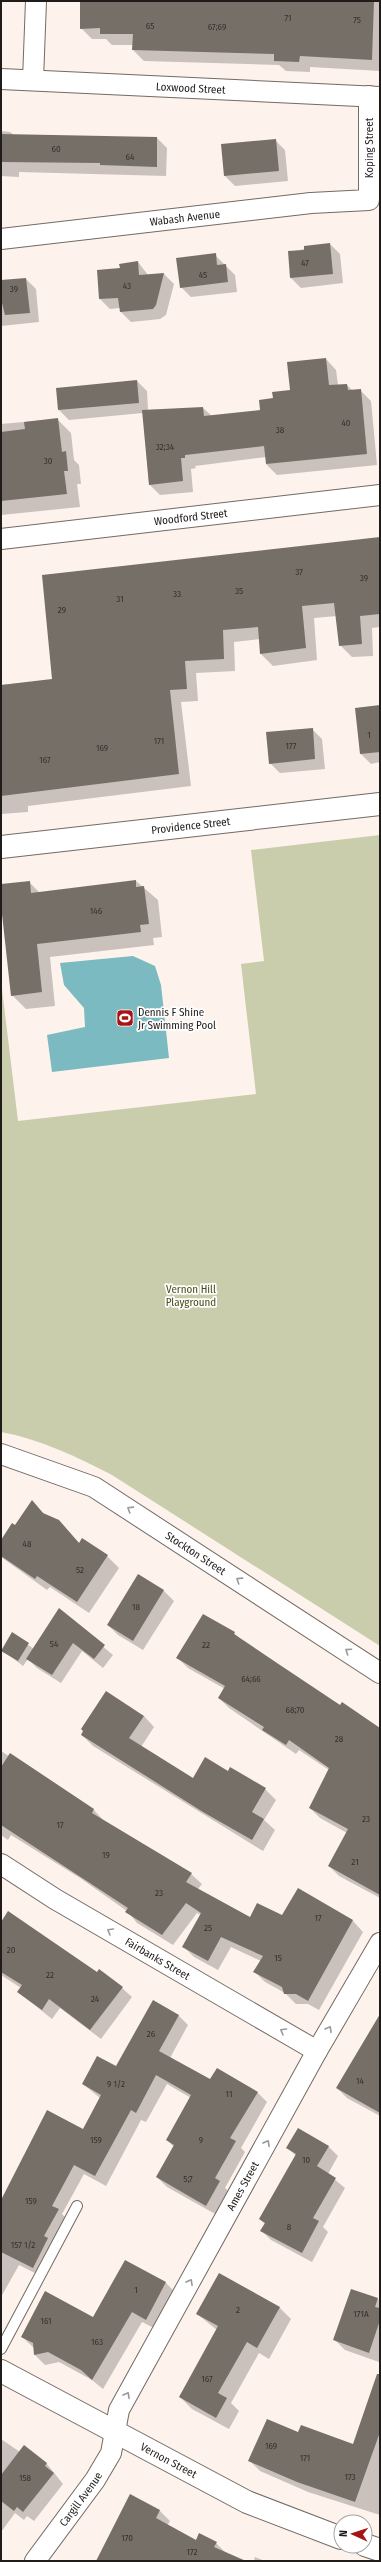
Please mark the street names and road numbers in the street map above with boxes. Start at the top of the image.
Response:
street label: Loxwood Street [156,80,226,96]
street label: Koping Street [363,117,376,178]
street label: Wabash Avenue [149,207,221,228]
street label: Woodford Street [153,506,229,528]
street label: Providence Street [151,814,231,836]
street label: Stockton Street [163,1529,229,1578]
street label: Fairbanks Street [123,1935,193,1983]
street label: Ames Street [224,2159,262,2213]
street label: Vernon Street [138,2440,199,2481]
street label: Cargill Avenue [57,2470,105,2529]

